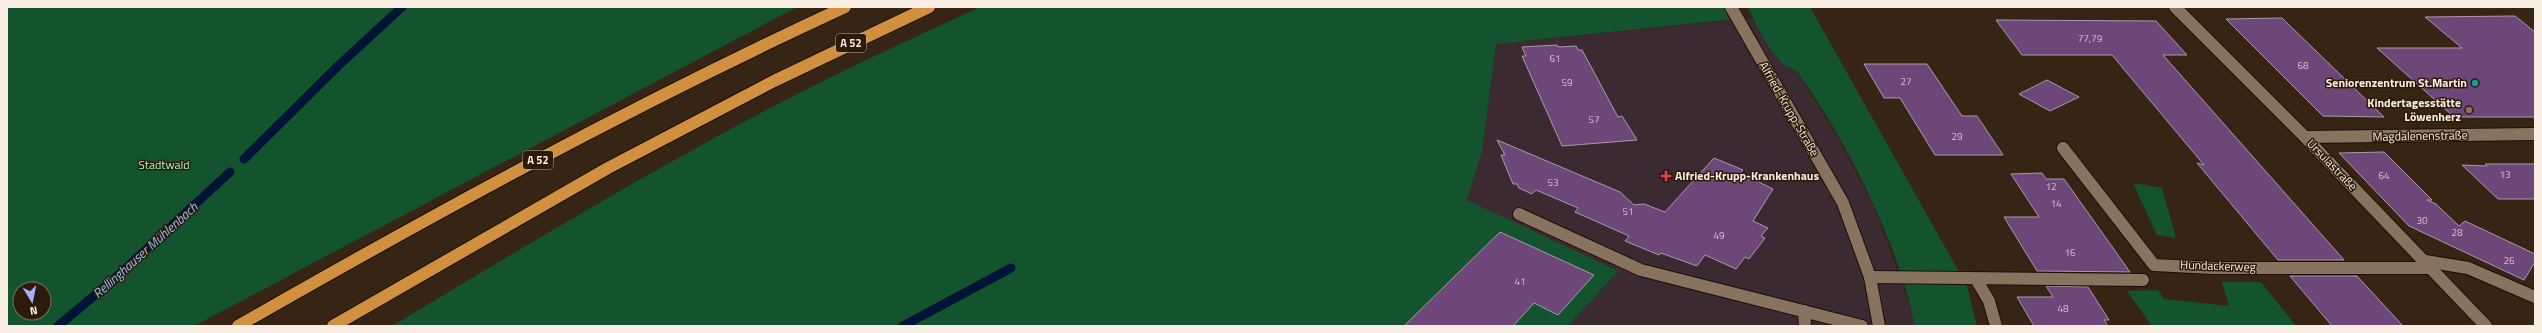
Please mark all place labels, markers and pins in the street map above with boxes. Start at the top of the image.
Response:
place label: Seniorenzentrum St.Martin [2326,73,2467,92]
marker: Seniorenzentrum St.Martin [2470,78,2480,88]
place label: Kindertagesstätte Löwenherz [2367,93,2461,126]
marker: Kindertagesstätte Löwenherz [2464,105,2474,115]
place label: Alfried-Krupp-Krankenhaus [1675,166,1819,185]
marker: Alfried-Krupp-Krankenhaus [1660,170,1672,182]

